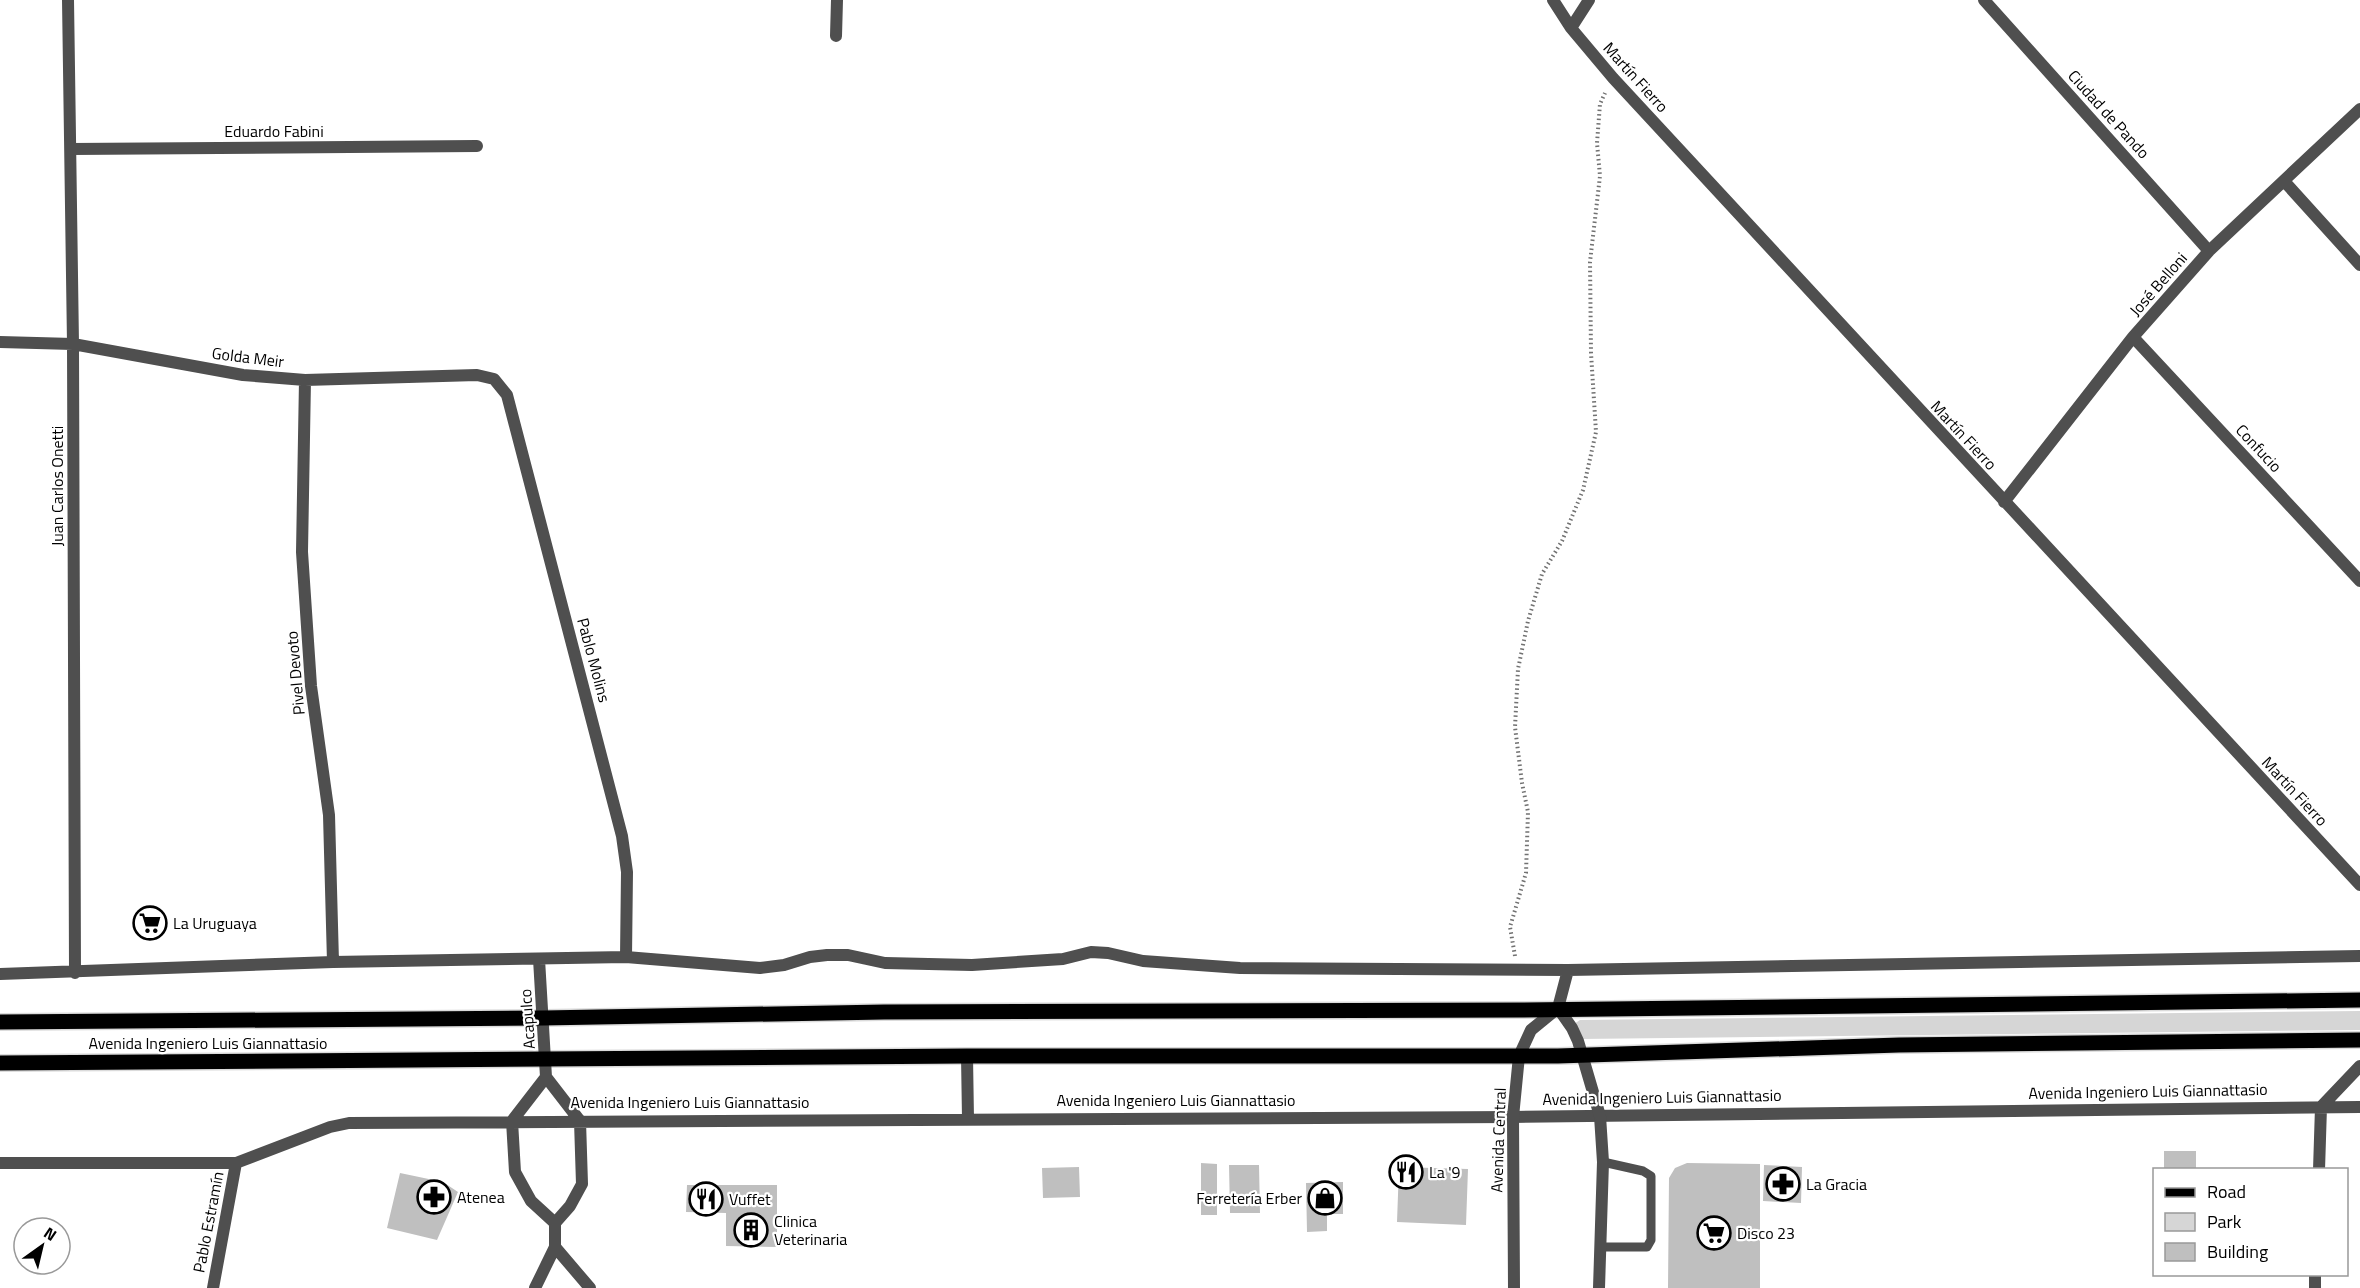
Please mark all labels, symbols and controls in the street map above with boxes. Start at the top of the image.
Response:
street label: Martín Fierro [1598,36,1674,118]
street label: Ciudad de Pando [2063,64,2155,164]
street label: Eduardo Fabini [224,119,324,143]
street label: José Belloni [2123,247,2193,321]
street label: Golda Meir [211,341,286,373]
street label: Martín Fierro [1925,395,2003,475]
street label: Confucio [2230,418,2288,478]
street label: Juan Carlos Onetti [45,426,69,546]
street label: Pablo Molins [571,615,617,705]
street label: Pivel Devoto [279,630,311,716]
street label: Martín Fierro [2256,751,2334,831]
supermarket icon: La Uruguaya [132,905,168,941]
place label: La Uruguaya [173,911,257,935]
street label: Acapulco [513,988,541,1050]
street label: Avenida Ingeniero Luis Giannattasio [88,1031,328,1055]
street label: Avenida Ingeniero Luis Giannattasio [2028,1077,2268,1105]
street label: Avenida Ingeniero Luis Giannattasio [1542,1083,1782,1111]
street label: Avenida Central [1484,1087,1512,1193]
street label: Avenida Ingeniero Luis Giannattasio [1056,1088,1296,1112]
street label: Avenida Ingeniero Luis Giannattasio [570,1090,810,1114]
restaurant icon: La '9 [1388,1154,1424,1190]
place label: La '9 [1429,1160,1461,1184]
pharmacy icon: La Gracia [1765,1166,1801,1202]
legend [2153,1168,2348,1276]
street label: Pablo Estramín [186,1169,230,1275]
place label: La Gracia [1806,1172,1867,1196]
text: Road [2207,1178,2246,1205]
pharmacy icon: Atenea [416,1179,452,1215]
shop icon: Ferretería Erber [1307,1180,1343,1216]
restaurant icon: Vuffet [688,1181,724,1217]
place label: Atenea [457,1185,505,1209]
place label: Ferretería Erber [1196,1186,1302,1210]
place label: Vuffet [729,1187,771,1211]
text: Park [2207,1208,2242,1235]
place label: Clinica Veterinaria [774,1209,847,1251]
building icon: Clinica Veterinaria [733,1212,769,1248]
supermarket icon: Disco 23 [1696,1215,1732,1251]
north arrow [12,1216,72,1276]
text: N [39,1221,62,1247]
place label: Disco 23 [1737,1221,1795,1245]
text: Building [2207,1238,2268,1265]

